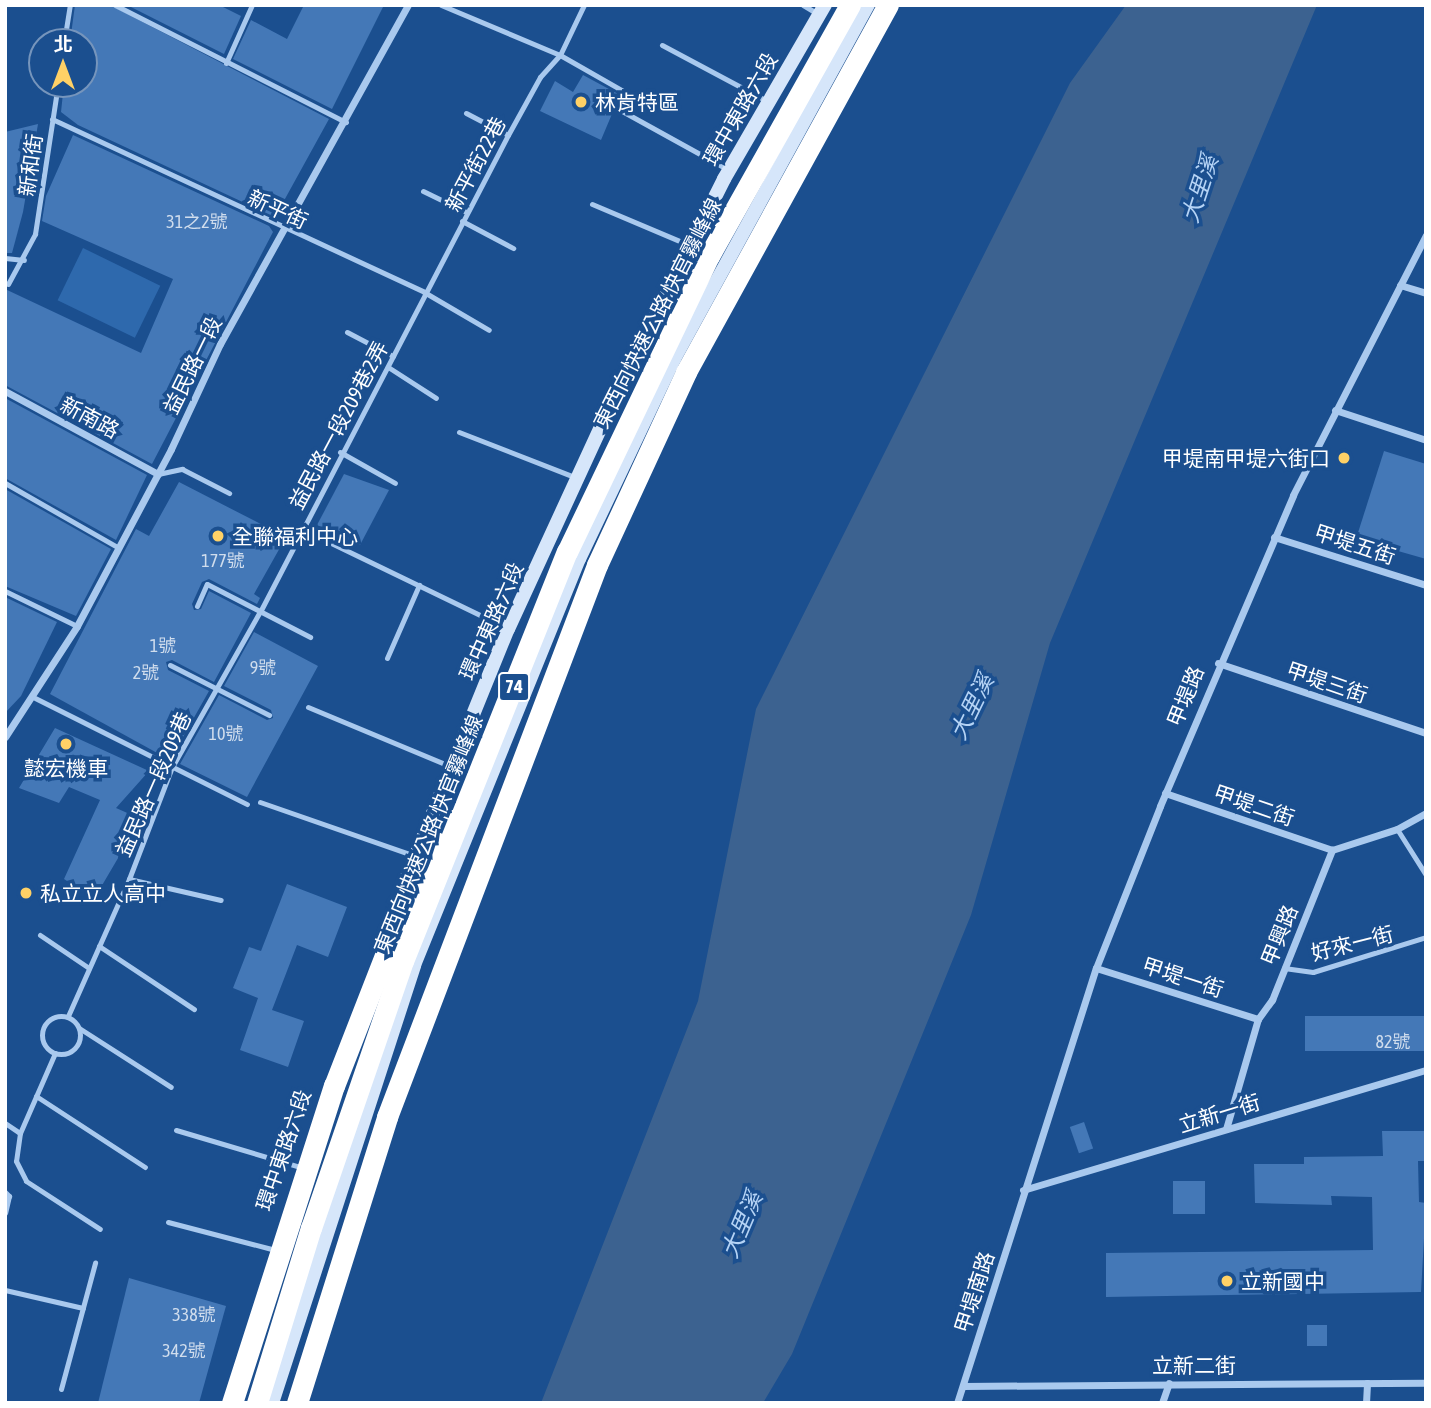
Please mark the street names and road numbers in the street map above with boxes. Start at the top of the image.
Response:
street label: 環中東路六段 [698,48,782,170]
street label: 新平街22巷 [440,112,510,216]
street label: 新和街 [13,132,47,198]
street label: 新平街 [244,184,312,234]
street label: 東西向快速公路 快官霧峰線 [588,194,726,432]
street label: 益民路一段 [158,312,226,418]
street label: 益民路一段209巷2弄 [283,337,393,513]
street label: 新南路 [56,391,124,443]
street label: 甲堤五街 [1311,519,1399,569]
street label: 環中東路六段 [454,558,528,684]
street label: 甲堤三街 [1283,656,1371,708]
street label: 甲堤路 [1162,662,1208,730]
road number: 74 [496,672,532,702]
street label: 益民路一段209巷 [110,708,196,860]
street label: 東西向快速公路 快官霧峰線 [369,711,487,957]
street label: 甲堤二街 [1210,779,1298,831]
street label: 甲興路 [1256,901,1302,969]
street label: 好來一街 [1308,921,1396,965]
street label: 甲堤一街 [1139,952,1227,1002]
street label: 環中東路六段 [251,1086,315,1214]
street label: 立新一街 [1175,1089,1263,1137]
street label: 甲堤南路 [949,1248,999,1336]
street label: 立新二街 [1152,1352,1236,1378]

